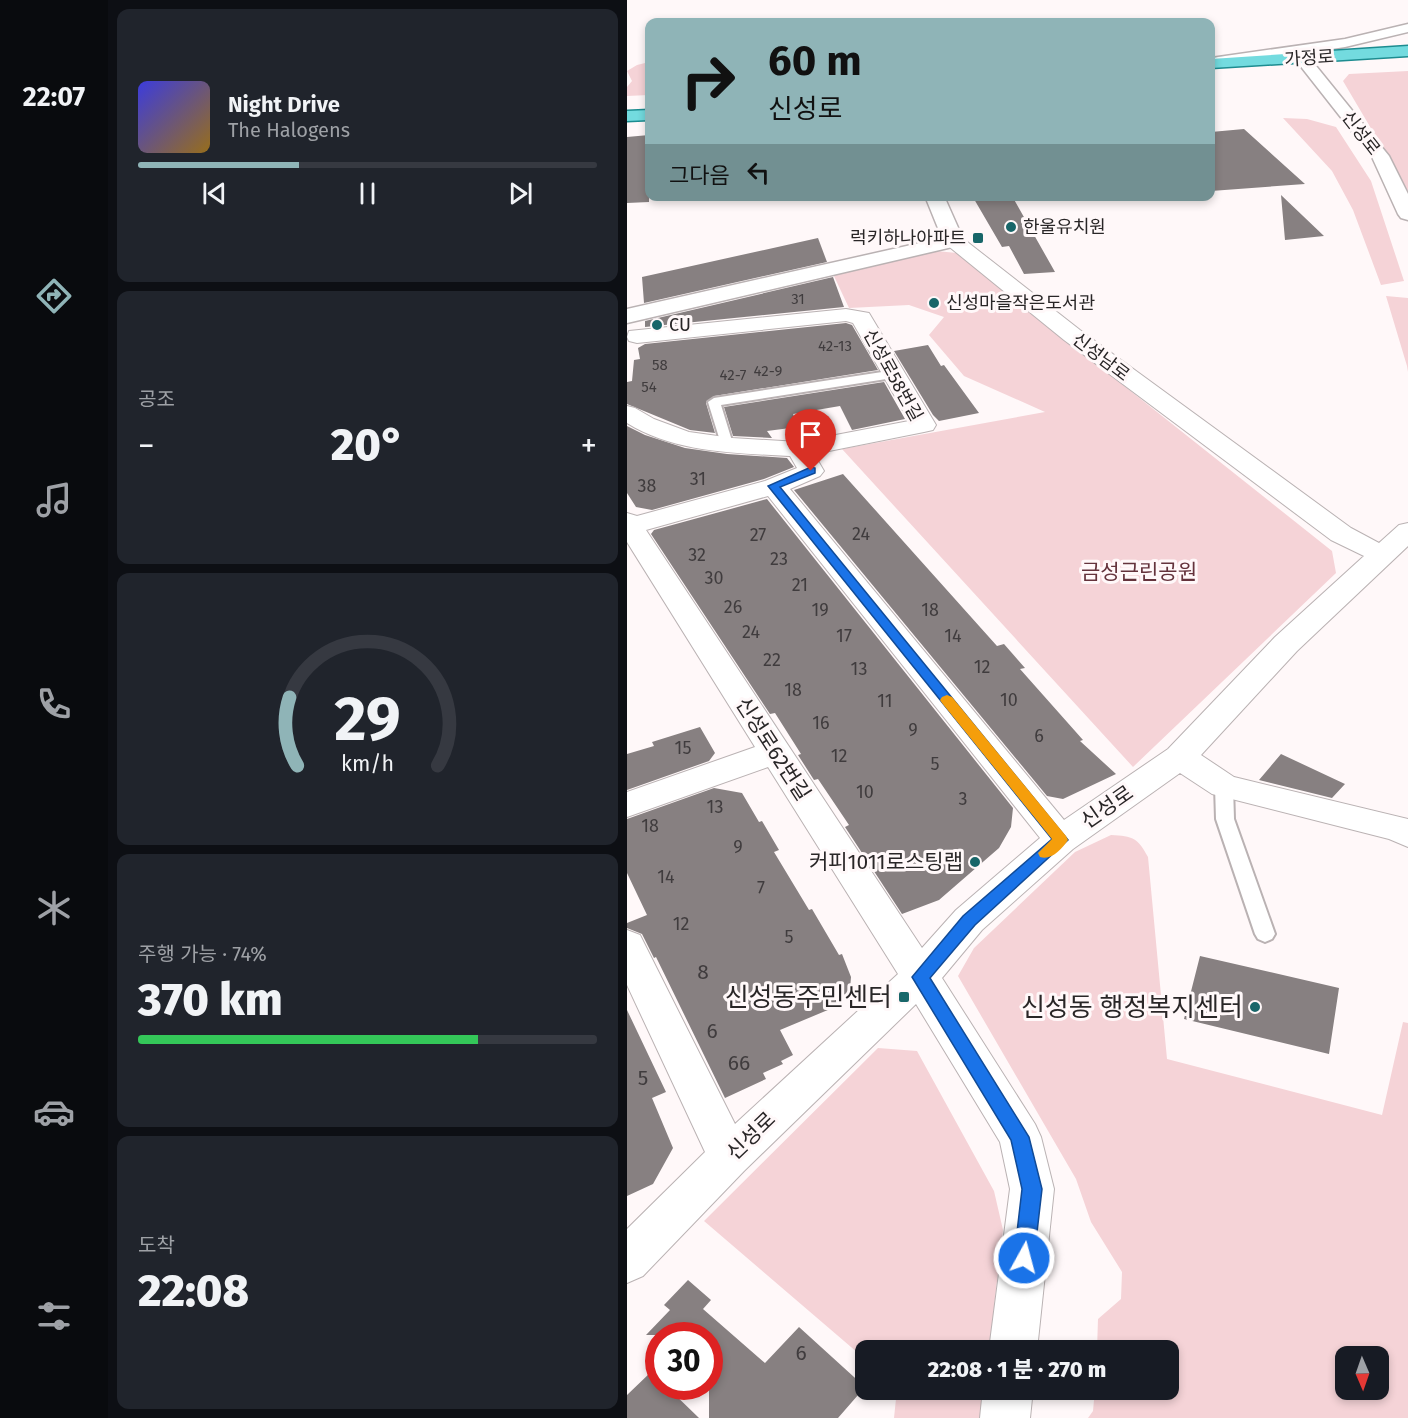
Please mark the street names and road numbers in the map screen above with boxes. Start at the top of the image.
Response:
street label: 가정로 [1283,45,1335,71]
street label: 신성로 [1337,107,1385,159]
street label: 신성로58번길 [859,325,927,425]
street label: 신성남로 [1068,328,1134,386]
street label: 신성로62번길 [730,692,816,806]
street label: 신성로 [1076,780,1138,834]
street label: 신성로 [721,1107,781,1165]

